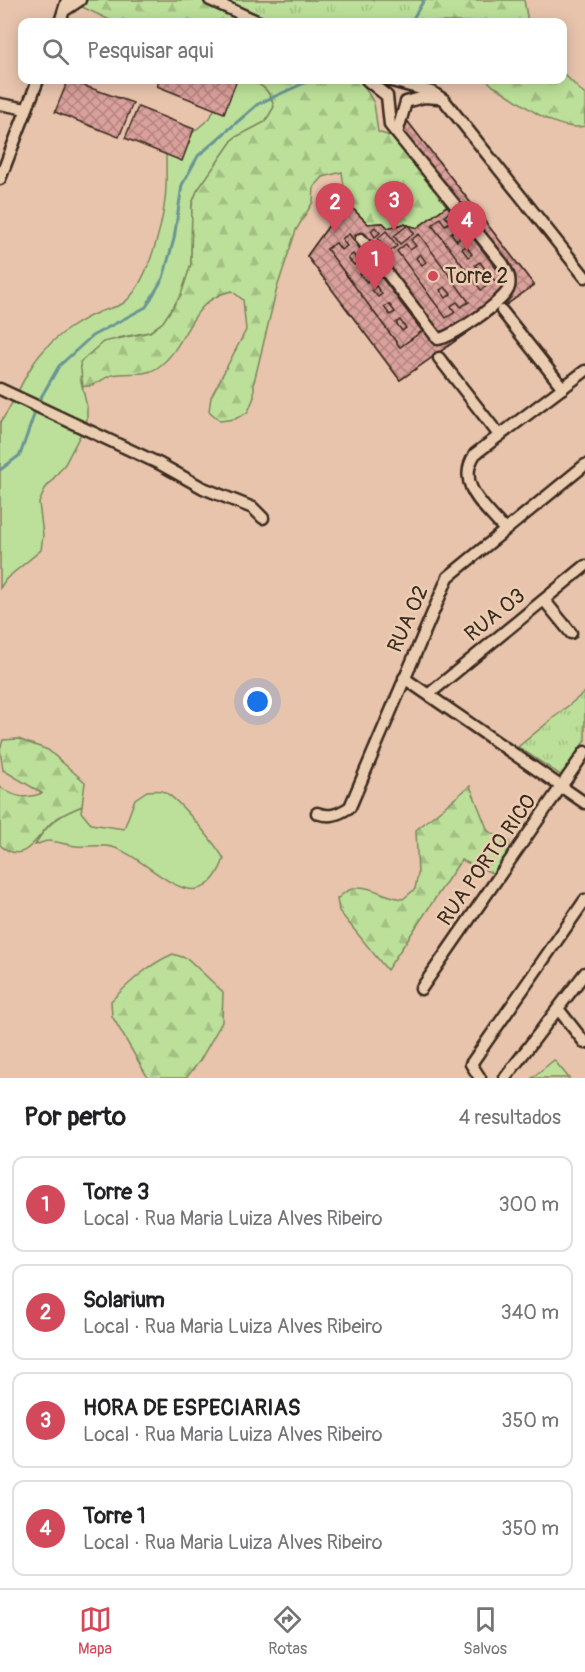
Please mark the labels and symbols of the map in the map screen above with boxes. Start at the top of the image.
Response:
pin: 3 [374,182,414,231]
pin: 2 [316,184,354,233]
pin: 4 [448,202,486,251]
pin: 1 [356,240,394,290]
place label: Torre 2 [445,263,508,290]
marker: Torre 2 [426,269,440,283]
street label: RUA 02 [381,581,435,657]
street label: RUA 03 [459,582,531,648]
your location [243,687,272,716]
street label: RUA PORTO RICO [432,789,542,931]

